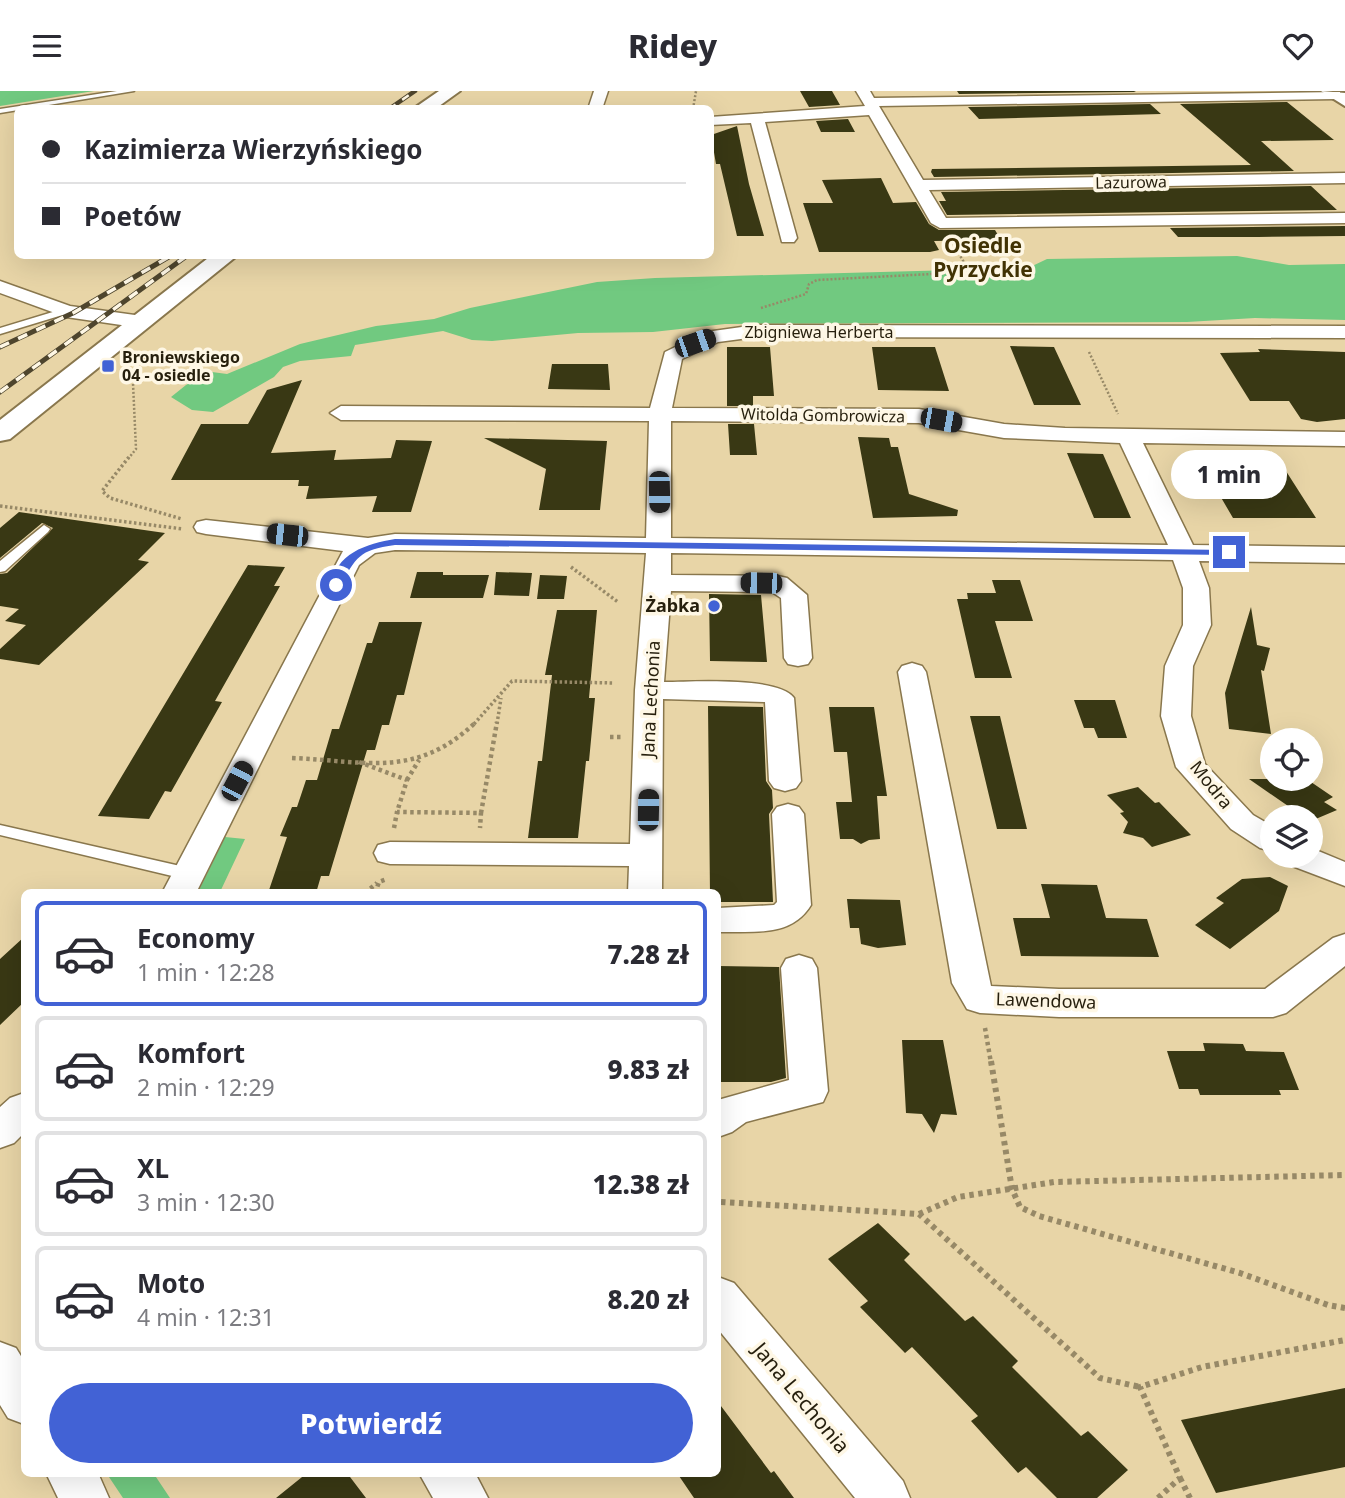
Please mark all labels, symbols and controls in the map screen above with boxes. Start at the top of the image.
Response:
text: Ridey [628,24,717,67]
icon: menu [28,27,66,65]
icon: heart [1279,27,1317,65]
text: Kazimierza Wierzyńskiego [84,131,423,167]
street label: Lazurowa [1095,170,1167,194]
text: Poetów [84,198,181,234]
district label: Osiedle Pyrzyckie [933,231,1033,283]
street label: Zbigniewa Herberta [744,321,894,343]
car [672,326,719,360]
place label: Broniewskiego 04 - osiedle [122,346,240,386]
marker: Broniewskiego 04 - osiedle [100,358,116,374]
street label: Witolda Gombrowicza [741,403,905,427]
car [919,406,964,434]
callout: 1 min [1171,451,1287,499]
text: 1 min [1197,458,1261,490]
car [649,471,670,513]
car [266,522,309,548]
route end [1213,536,1245,568]
route start [320,569,352,601]
car [740,572,783,594]
place label: Żabka [645,593,700,617]
marker: Żabka [706,598,722,614]
street label: Jana Lechonia [635,640,665,760]
map controls [1260,728,1323,868]
button: locate [1260,728,1323,791]
street label: Modra [1185,755,1239,813]
car [218,758,257,804]
car [638,789,659,831]
button: layers [1260,805,1323,868]
text: Economy [137,920,255,956]
icon: car [53,922,116,985]
text: 7.28 zł [607,936,689,972]
text: 1 min · 12:28 [137,956,275,988]
street label: Lawendowa [995,986,1097,1014]
text: Komfort [137,1035,245,1071]
icon: car [53,1037,116,1100]
text: 9.83 zł [607,1051,689,1087]
text: 2 min · 12:29 [137,1071,275,1103]
text: XL [137,1150,169,1186]
icon: car [53,1152,116,1215]
text: 12.38 zł [592,1166,689,1202]
text: 3 min · 12:30 [137,1186,275,1218]
text: Moto [137,1265,205,1301]
icon: car [53,1267,116,1330]
text: 8.20 zł [607,1281,689,1317]
text: 4 min · 12:31 [137,1301,275,1333]
street label: Jana Lechonia [746,1335,856,1459]
button: Potwierdź [49,1383,693,1463]

